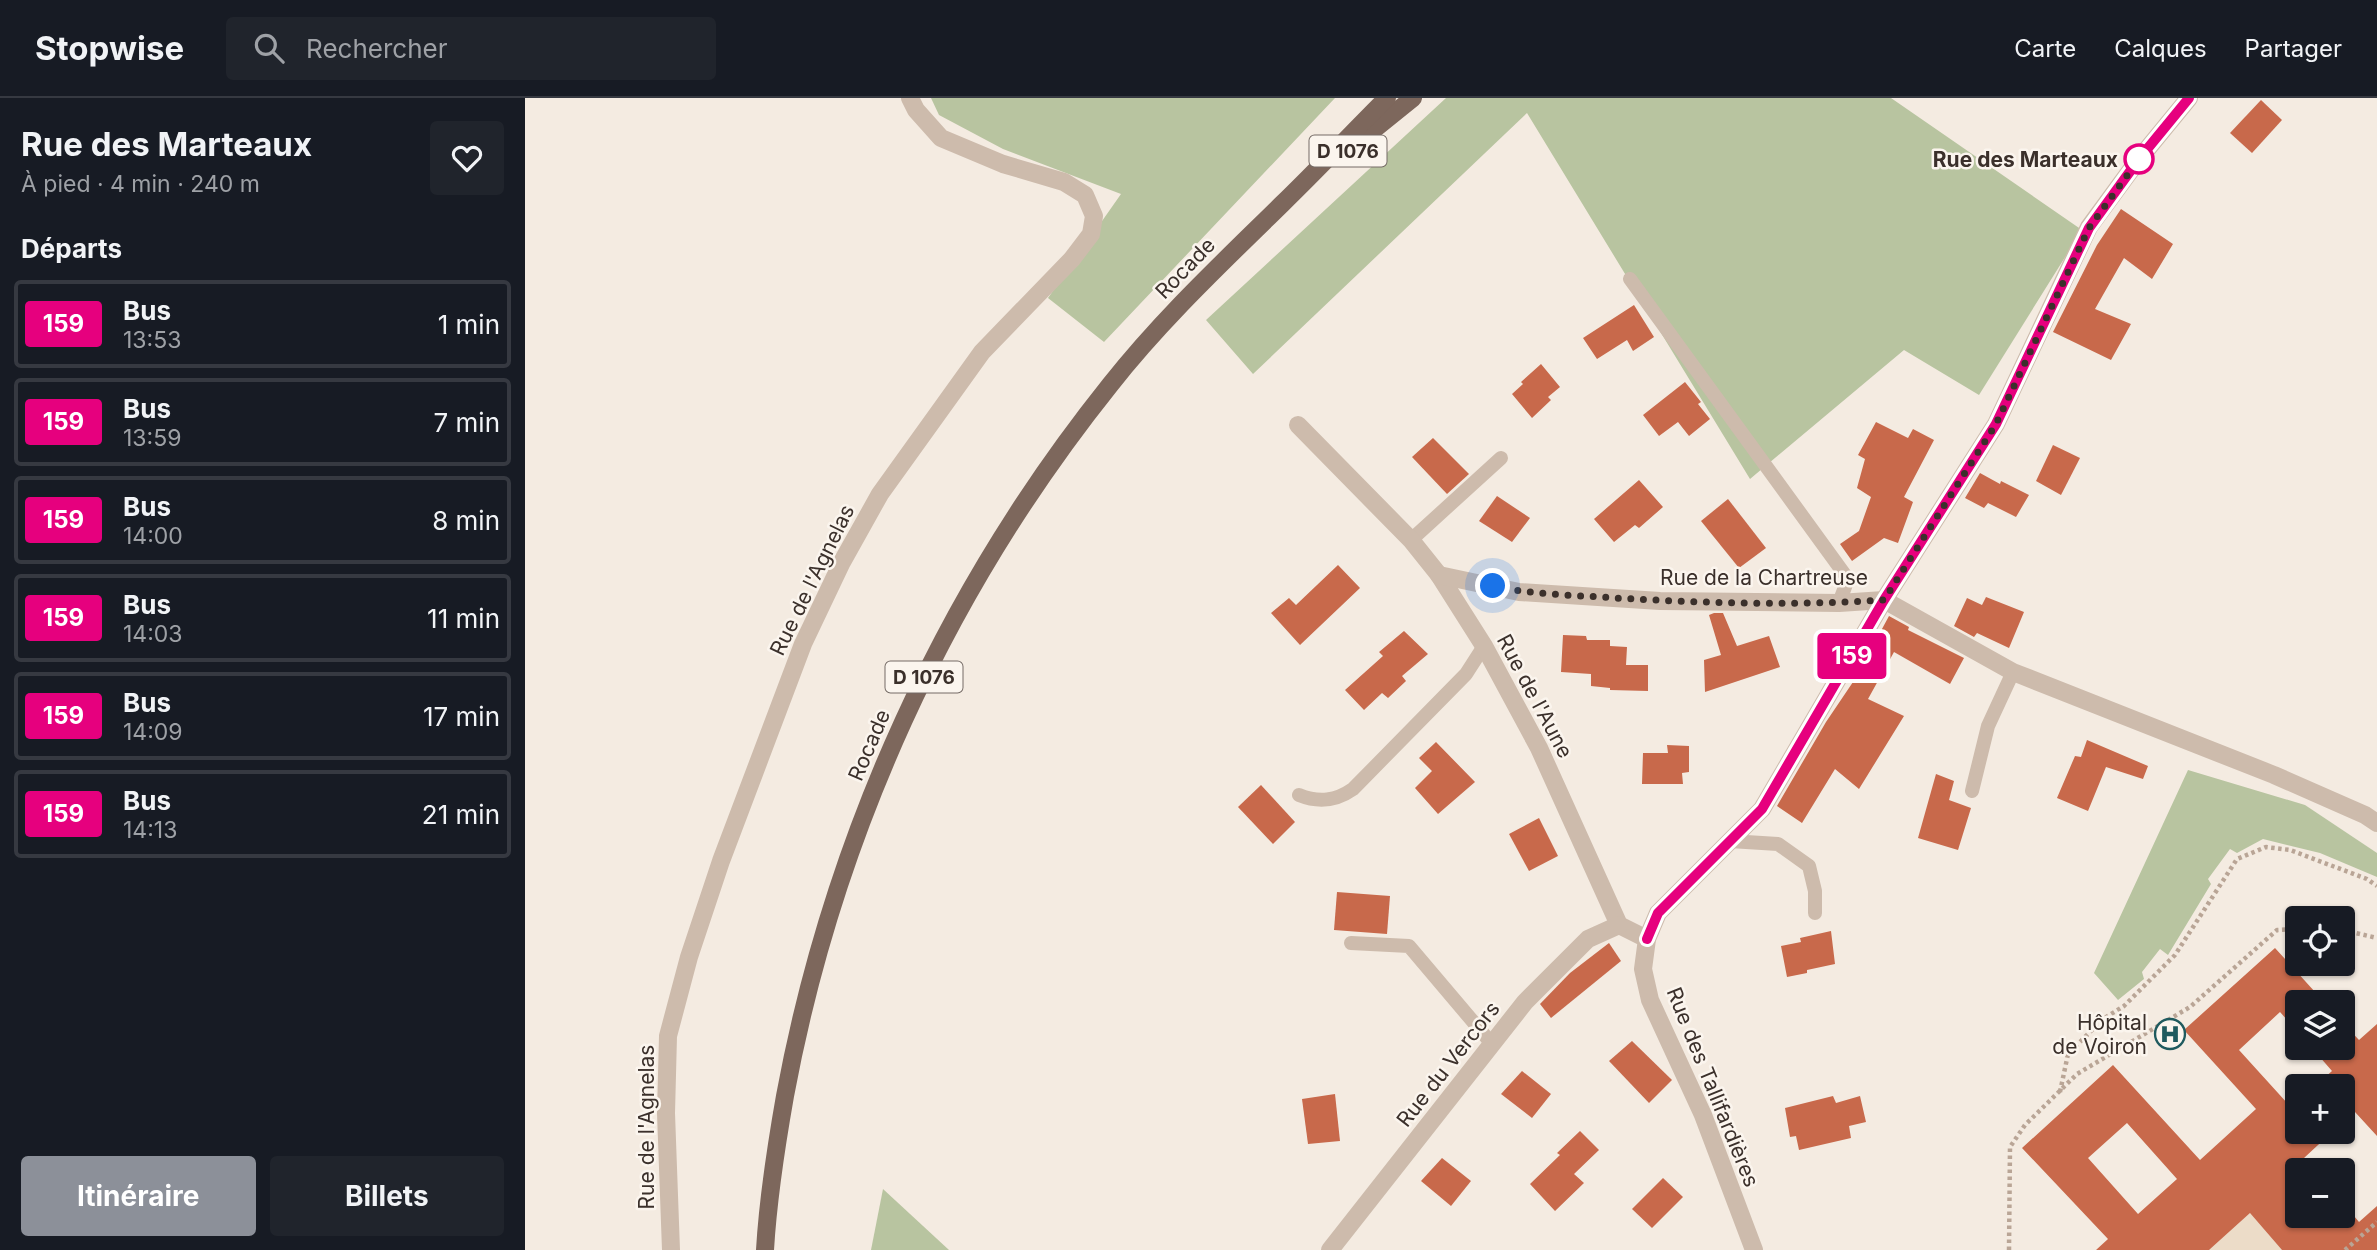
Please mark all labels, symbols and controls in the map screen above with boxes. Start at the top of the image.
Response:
search box [226,17,716,80]
text: Stopwise [35,28,184,68]
icon: search [250,29,288,67]
text: Rechercher [306,33,448,64]
text: Carte [2014,34,2076,63]
text: Calques [2114,34,2207,63]
text: Partager [2245,34,2342,63]
button: heart [430,121,504,195]
text: Rue des Marteaux [21,124,312,164]
road number: D 1076 [1309,136,1387,166]
marker: Rue des Marteaux [2124,144,2154,174]
place label: Rue des Marteaux [1933,147,2118,172]
text: À pied · 4 min · 240 m [21,170,260,198]
street label: Rocade [1150,232,1220,304]
text: Départs [21,233,122,264]
text: Bus [123,295,171,326]
text: 159 [43,309,84,338]
text: 1 min [438,309,500,340]
text: 13:53 [123,326,181,354]
text: Bus [123,393,171,424]
text: 159 [43,407,84,436]
text: 7 min [434,407,500,438]
text: 13:59 [123,424,181,452]
text: Bus [123,491,171,522]
street label: Rue de l'Agnelas [765,500,859,660]
text: 159 [43,505,84,534]
text: 8 min [432,505,500,536]
text: 14:00 [123,522,183,550]
street label: Rue de la Chartreuse [1660,565,1868,590]
your location [1475,568,1510,603]
text: Bus [123,589,171,620]
text: 159 [43,603,84,632]
text: 11 min [427,603,500,634]
text: 14:03 [123,620,183,648]
street label: Rue de l'Aune [1492,630,1578,762]
line badge: 159 [1812,633,1892,679]
text: 159 [1831,641,1873,670]
road number: D 1076 [885,662,963,692]
text: Bus [123,687,171,718]
text: 159 [43,701,84,730]
text: 17 min [423,701,500,732]
street label: Rocade [843,706,895,784]
text: 14:09 [123,718,183,746]
text: Bus [123,785,171,816]
text: 159 [43,799,84,828]
text: 21 min [422,799,500,830]
text: 14:13 [123,816,177,844]
map controls [2285,906,2355,1228]
button: locate [2285,906,2355,976]
street label: Rue des Tallifardières [1661,984,1765,1190]
button: layers [2285,990,2355,1060]
street label: Rue du Vercors [1391,996,1505,1132]
place label: Hôpital de Voiron [2052,1010,2147,1059]
hospital icon: Hôpital de Voiron [2153,1017,2187,1051]
street label: Rue de l'Agnelas [634,1045,659,1209]
button: + [2285,1074,2355,1144]
button: Itinéraire [21,1156,256,1236]
button: Billets [270,1156,504,1236]
button: − [2285,1158,2355,1228]

